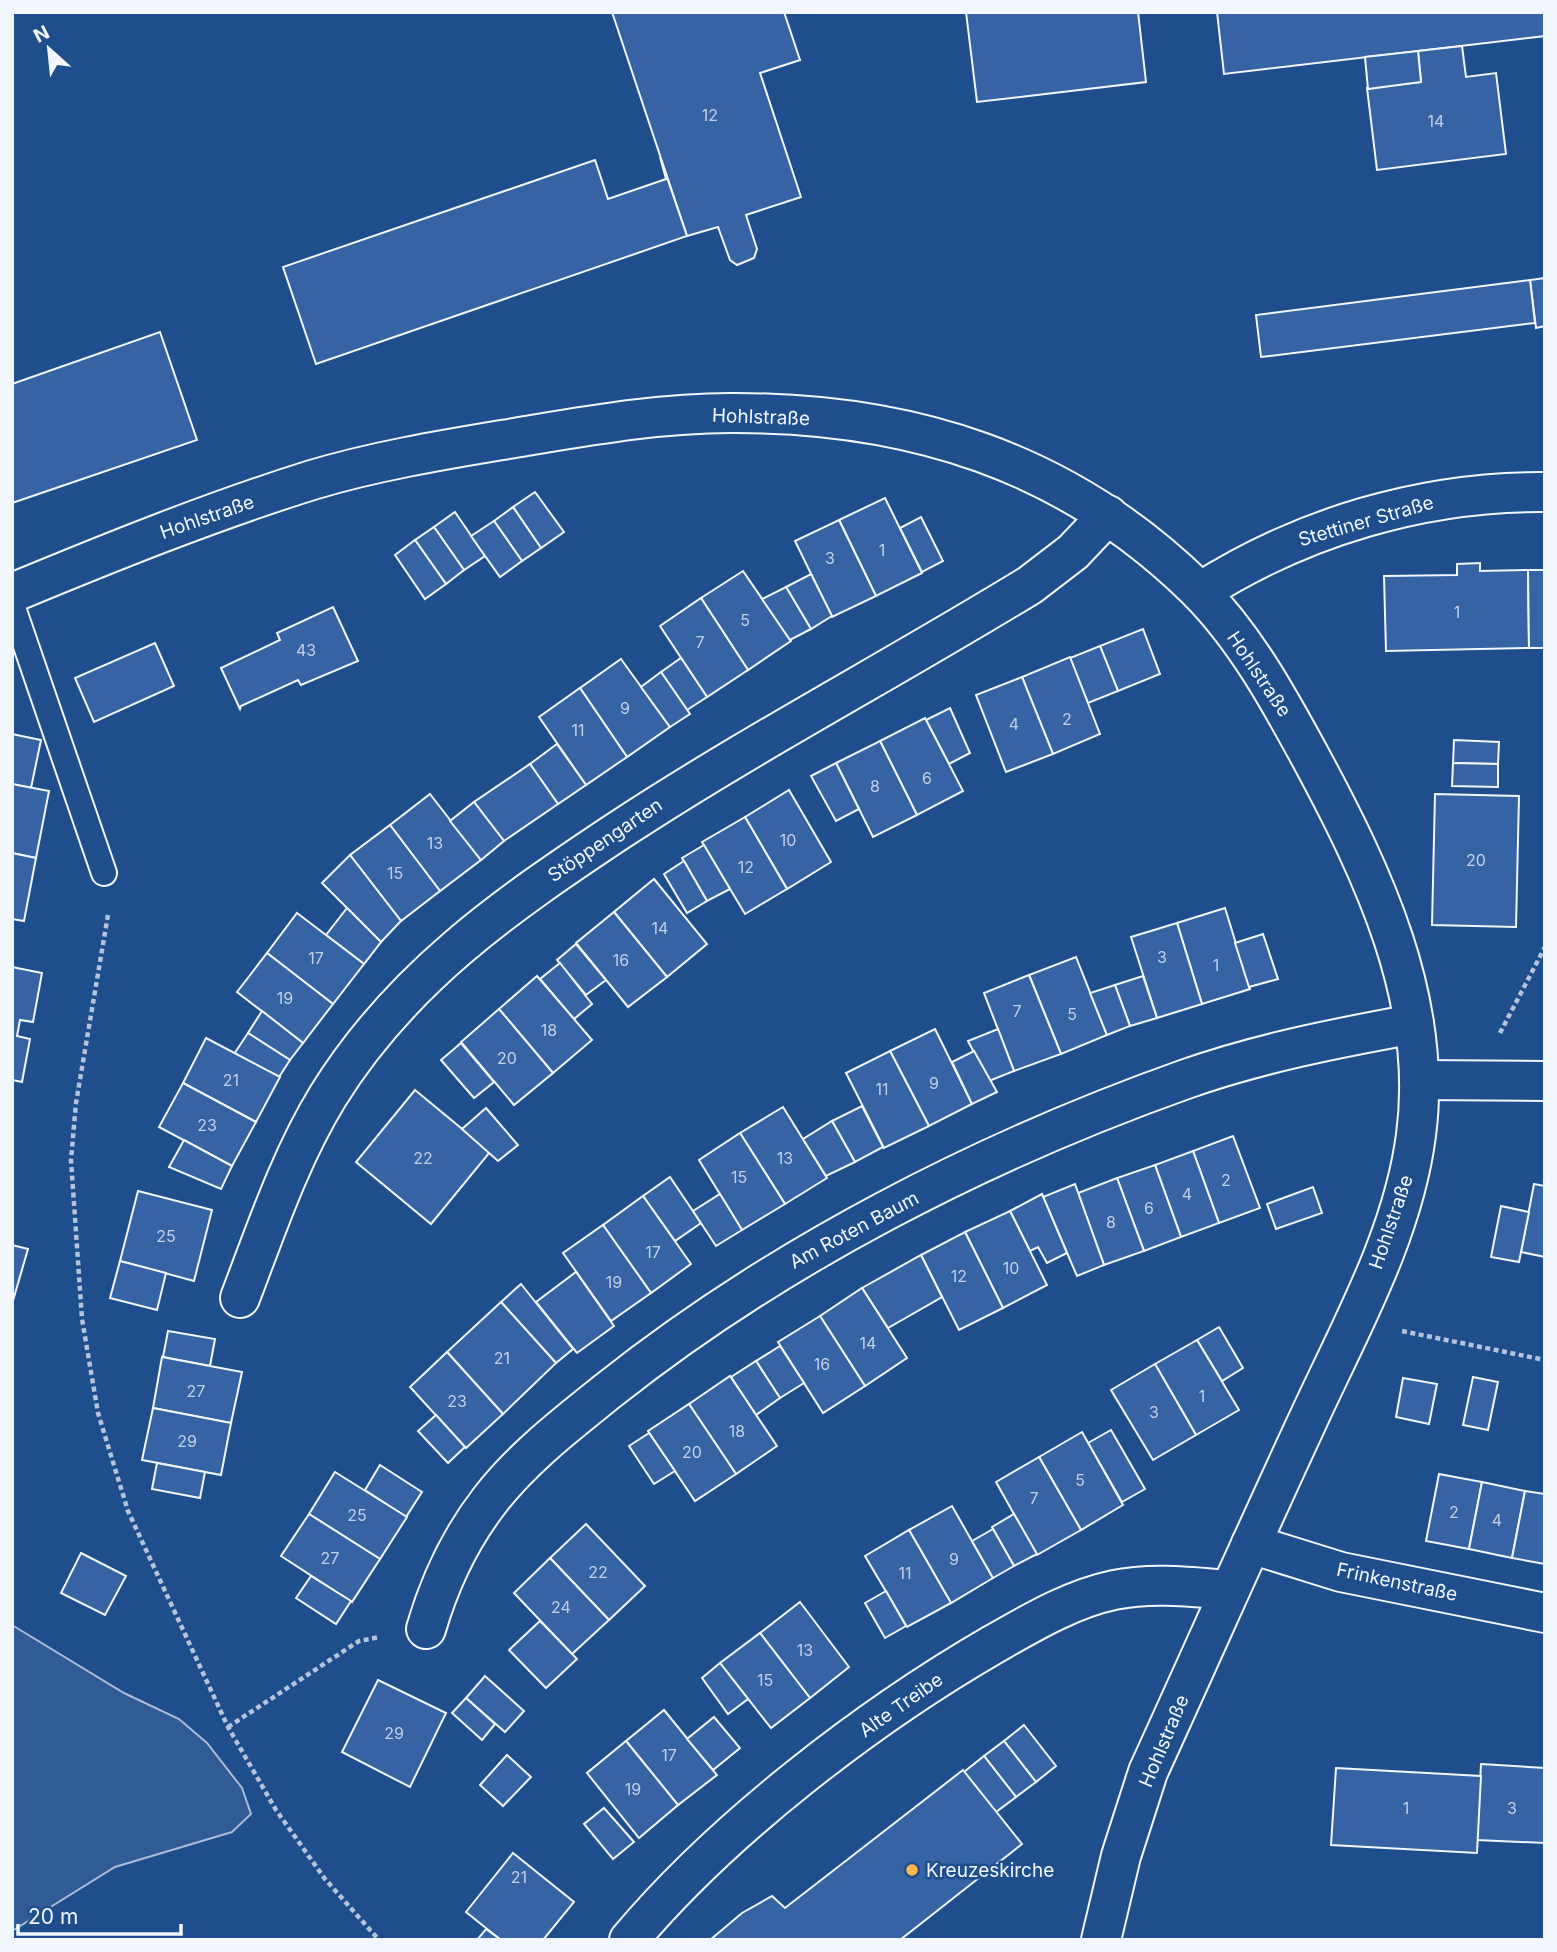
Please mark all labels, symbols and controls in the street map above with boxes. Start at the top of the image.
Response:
north arrow [14,14,84,84]
text: N [30,21,53,48]
house number: 12 [702,105,718,125]
house number: 14 [1428,111,1444,131]
street label: Hohlstraße [712,404,810,430]
street label: Hohlstraße [157,490,257,544]
street label: Stettiner Straße [1296,491,1436,551]
house number: 1 [879,540,885,560]
house number: 3 [825,548,835,568]
house number: 1 [1454,602,1460,622]
house number: 5 [740,610,750,630]
street label: Hohlstraße [1222,627,1296,721]
house number: 7 [695,632,705,652]
house number: 43 [296,640,316,660]
house number: 9 [620,698,630,718]
house number: 2 [1062,709,1072,729]
house number: 4 [1009,714,1019,734]
house number: 11 [571,720,585,740]
house number: 6 [922,768,932,788]
house number: 8 [870,776,880,796]
street label: Stöppengarten [543,793,667,887]
house number: 10 [780,830,796,850]
house number: 13 [427,833,443,853]
house number: 20 [1466,850,1486,870]
house number: 12 [738,857,754,877]
house number: 15 [387,863,403,883]
house number: 14 [652,918,668,938]
house number: 3 [1157,947,1167,967]
house number: 17 [308,948,324,968]
house number: 16 [613,950,629,970]
house number: 1 [1213,955,1219,975]
house number: 19 [277,988,293,1008]
house number: 7 [1012,1001,1022,1021]
house number: 5 [1067,1004,1077,1024]
house number: 18 [541,1020,557,1040]
house number: 20 [497,1048,517,1068]
house number: 21 [223,1070,239,1090]
house number: 9 [929,1073,939,1093]
house number: 11 [875,1079,889,1099]
house number: 23 [197,1115,217,1135]
house number: 22 [413,1148,433,1168]
house number: 13 [777,1148,793,1168]
house number: 15 [731,1167,747,1187]
house number: 2 [1221,1170,1231,1190]
street label: Hohlstraße [1364,1172,1418,1272]
house number: 4 [1182,1184,1192,1204]
street label: Am Roten Baum [785,1186,923,1274]
house number: 6 [1144,1198,1154,1218]
house number: 8 [1106,1212,1116,1232]
house number: 25 [156,1226,176,1246]
house number: 17 [645,1242,661,1262]
house number: 10 [1003,1258,1019,1278]
house number: 12 [951,1266,967,1286]
house number: 19 [606,1272,622,1292]
house number: 14 [860,1333,876,1353]
house number: 21 [494,1348,510,1368]
house number: 16 [814,1354,830,1374]
house number: 27 [187,1381,205,1401]
house number: 1 [1199,1386,1205,1406]
house number: 23 [447,1391,467,1411]
house number: 3 [1149,1402,1159,1422]
house number: 18 [729,1421,745,1441]
house number: 29 [177,1431,197,1451]
house number: 20 [682,1442,702,1462]
house number: 5 [1075,1470,1085,1490]
house number: 7 [1029,1488,1039,1508]
house number: 2 [1449,1502,1459,1522]
house number: 25 [347,1505,367,1525]
house number: 4 [1492,1510,1502,1530]
house number: 27 [321,1548,339,1568]
house number: 9 [949,1549,959,1569]
street label: Frinkenstraße [1334,1558,1460,1606]
house number: 22 [588,1562,608,1582]
house number: 11 [898,1563,912,1583]
house number: 24 [551,1597,571,1617]
house number: 13 [797,1640,813,1660]
street label: Alte Treibe [855,1668,947,1742]
house number: 15 [757,1670,773,1690]
street label: Hohlstraße [1134,1691,1194,1791]
house number: 29 [384,1723,404,1743]
house number: 17 [661,1745,677,1765]
house number: 19 [625,1779,641,1799]
house number: 1 [1403,1798,1409,1818]
house number: 3 [1507,1798,1517,1818]
place label: Kreuzeskirche [926,1859,1054,1882]
marker: Kreuzeskirche [904,1862,920,1878]
house number: 21 [511,1867,527,1887]
scale bar [18,1892,180,1936]
text: 20 m [28,1904,78,1929]

